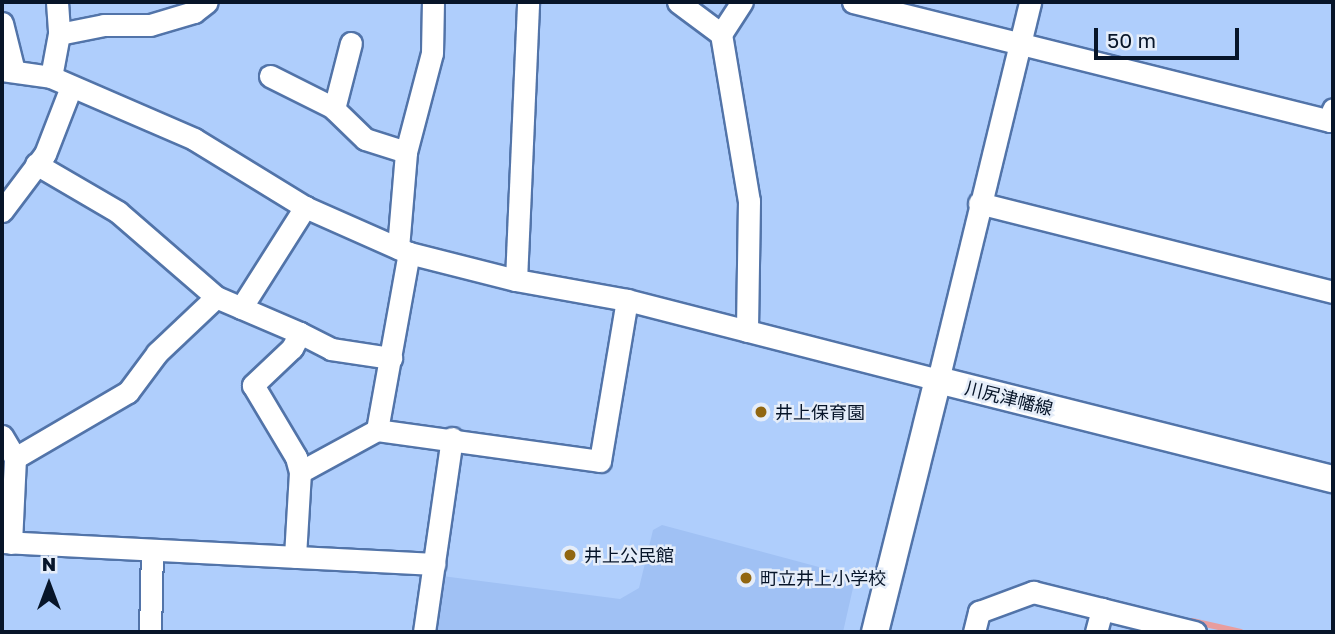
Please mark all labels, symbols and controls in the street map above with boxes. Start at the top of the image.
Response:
scale bar [1097,14,1242,58]
text: 50 m [1107,27,1156,53]
street label: 川尻津幡線 [963,377,1055,419]
place label: 井上保育園 [775,401,865,423]
marker: 井上保育園 [753,404,769,420]
place label: 井上公民館 [584,544,674,566]
marker: 井上公民館 [562,547,578,563]
north arrow [14,550,84,620]
text: N [42,552,56,575]
place label: 町立井上小学校 [760,567,886,589]
marker: 町立井上小学校 [738,570,754,586]

